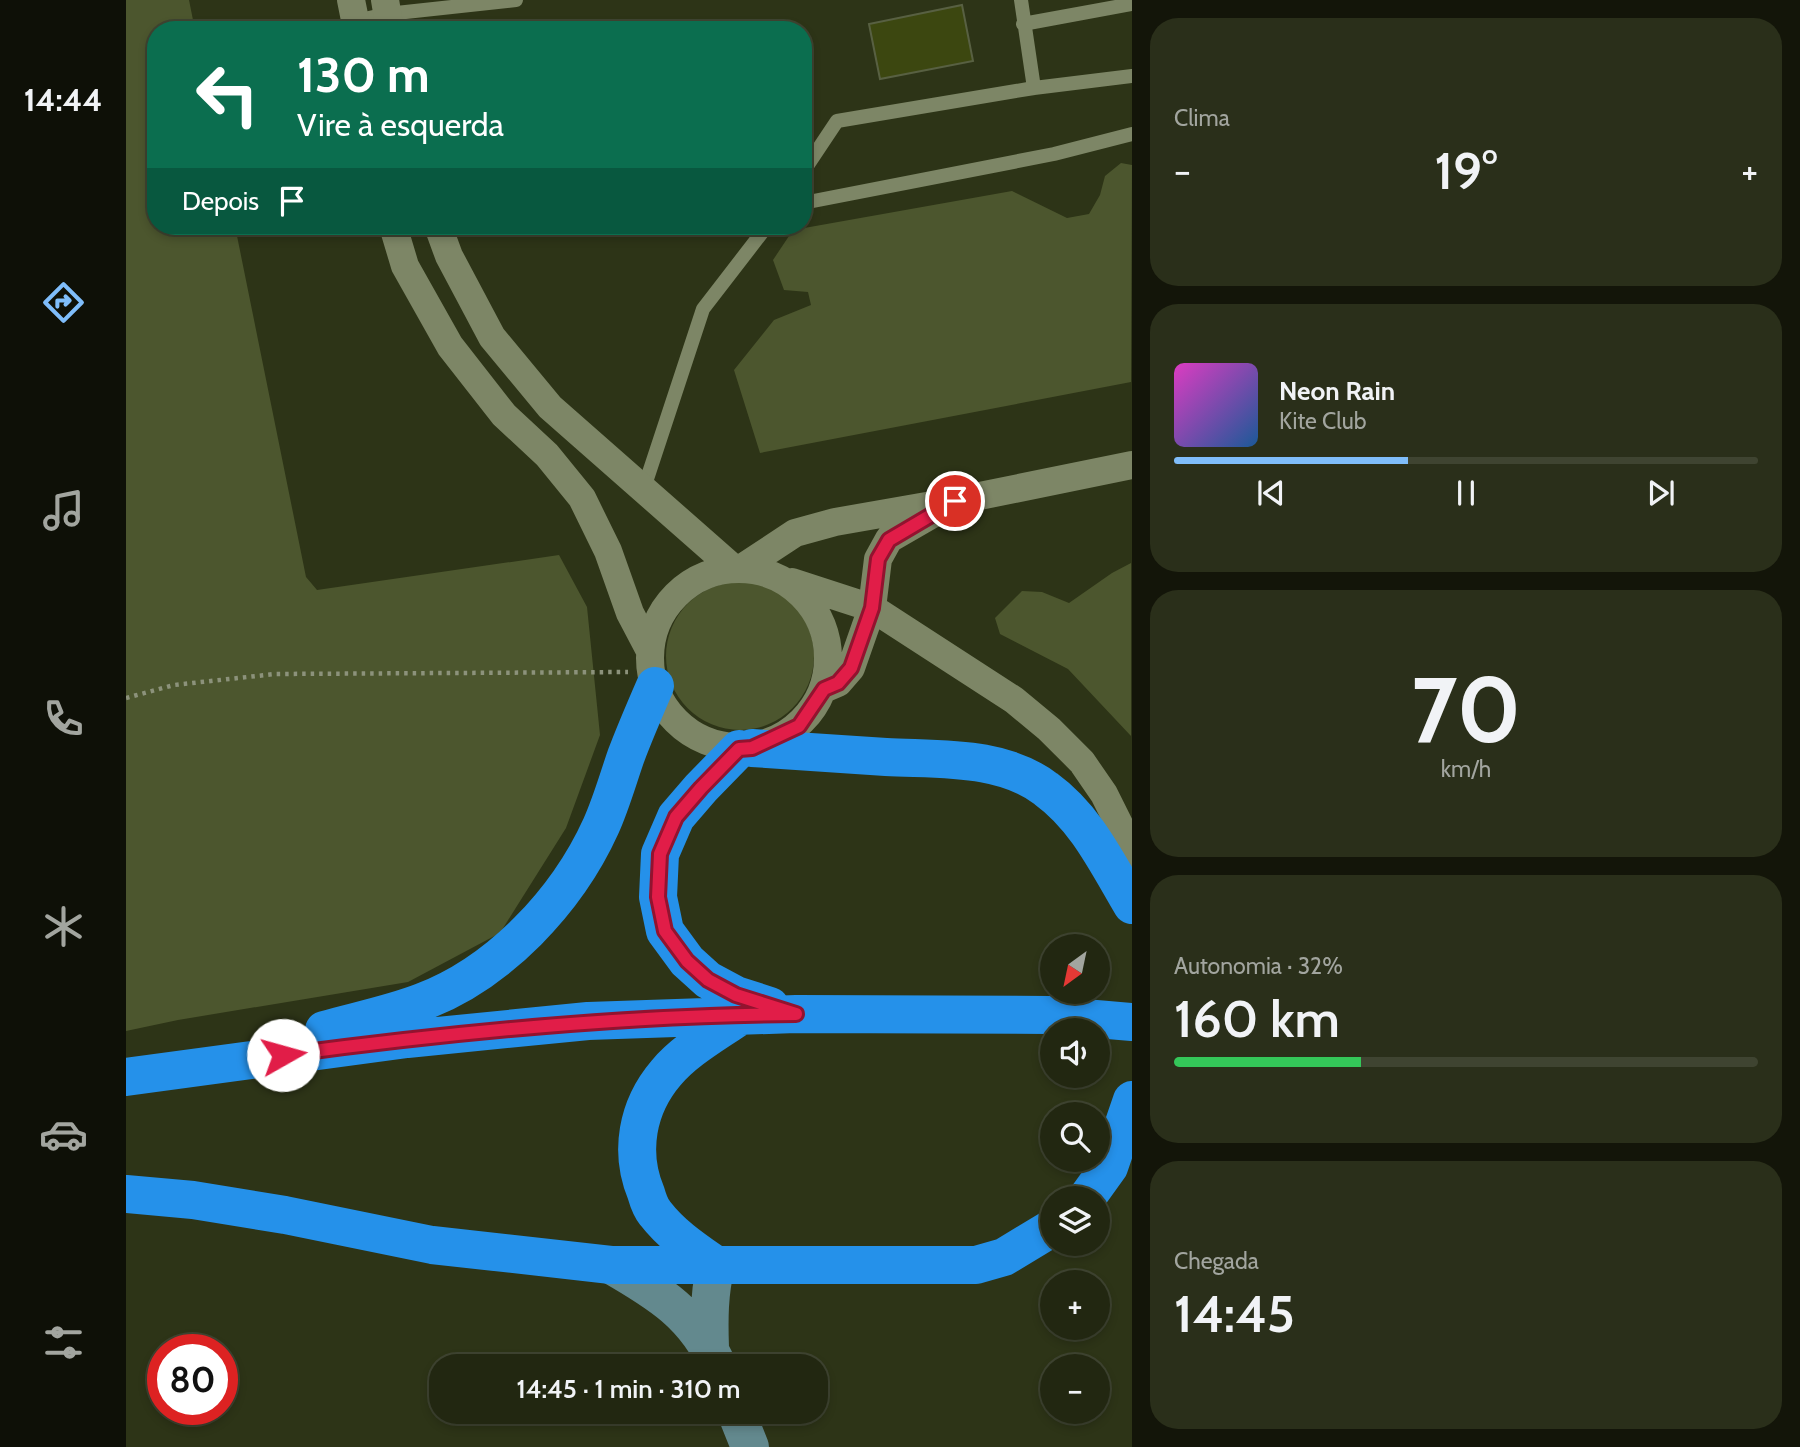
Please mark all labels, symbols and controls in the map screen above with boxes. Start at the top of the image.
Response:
text: 130 m [297,45,430,104]
icon: left [182,49,273,140]
text: 14:44 [24,80,102,119]
text: Clima [1174,104,1230,132]
text: Vire à esquerda [297,105,504,144]
text: 19° [1435,139,1497,202]
text: − [1174,147,1191,194]
text: + [1741,147,1758,194]
icon: arrive [273,182,311,220]
text: Depois [182,185,259,217]
icon: directions [39,278,88,327]
text: Neon Rain [1279,375,1395,407]
text: Kite Club [1279,407,1366,435]
pin [925,471,985,531]
icon: previous [1252,474,1290,512]
icon: pause [1447,474,1485,512]
icon: next [1642,474,1680,512]
icon: arrive [936,482,974,520]
icon: music [39,486,88,535]
text: 70 [1411,654,1521,765]
icon: phone [39,694,88,743]
text: km/h [1441,755,1491,783]
icon: climate [39,902,88,951]
north arrow [1040,934,1110,1004]
map controls [1040,934,1110,1424]
text: Autonomia · 32% [1174,952,1343,980]
text: 160 km [1174,987,1340,1050]
position arrow [246,1018,320,1092]
button: sound [1040,1018,1110,1088]
button: search [1040,1102,1110,1172]
icon: car [39,1110,88,1159]
button: layers [1040,1186,1110,1256]
text: Chegada [1174,1247,1259,1275]
button: + [1040,1270,1110,1340]
text: 14:45 [1174,1282,1295,1345]
icon: filters [39,1318,88,1367]
speed limit sign: 80 [147,1334,238,1425]
button: − [1040,1354,1110,1424]
text: 14:45 · 1 min · 310 m [516,1373,741,1405]

